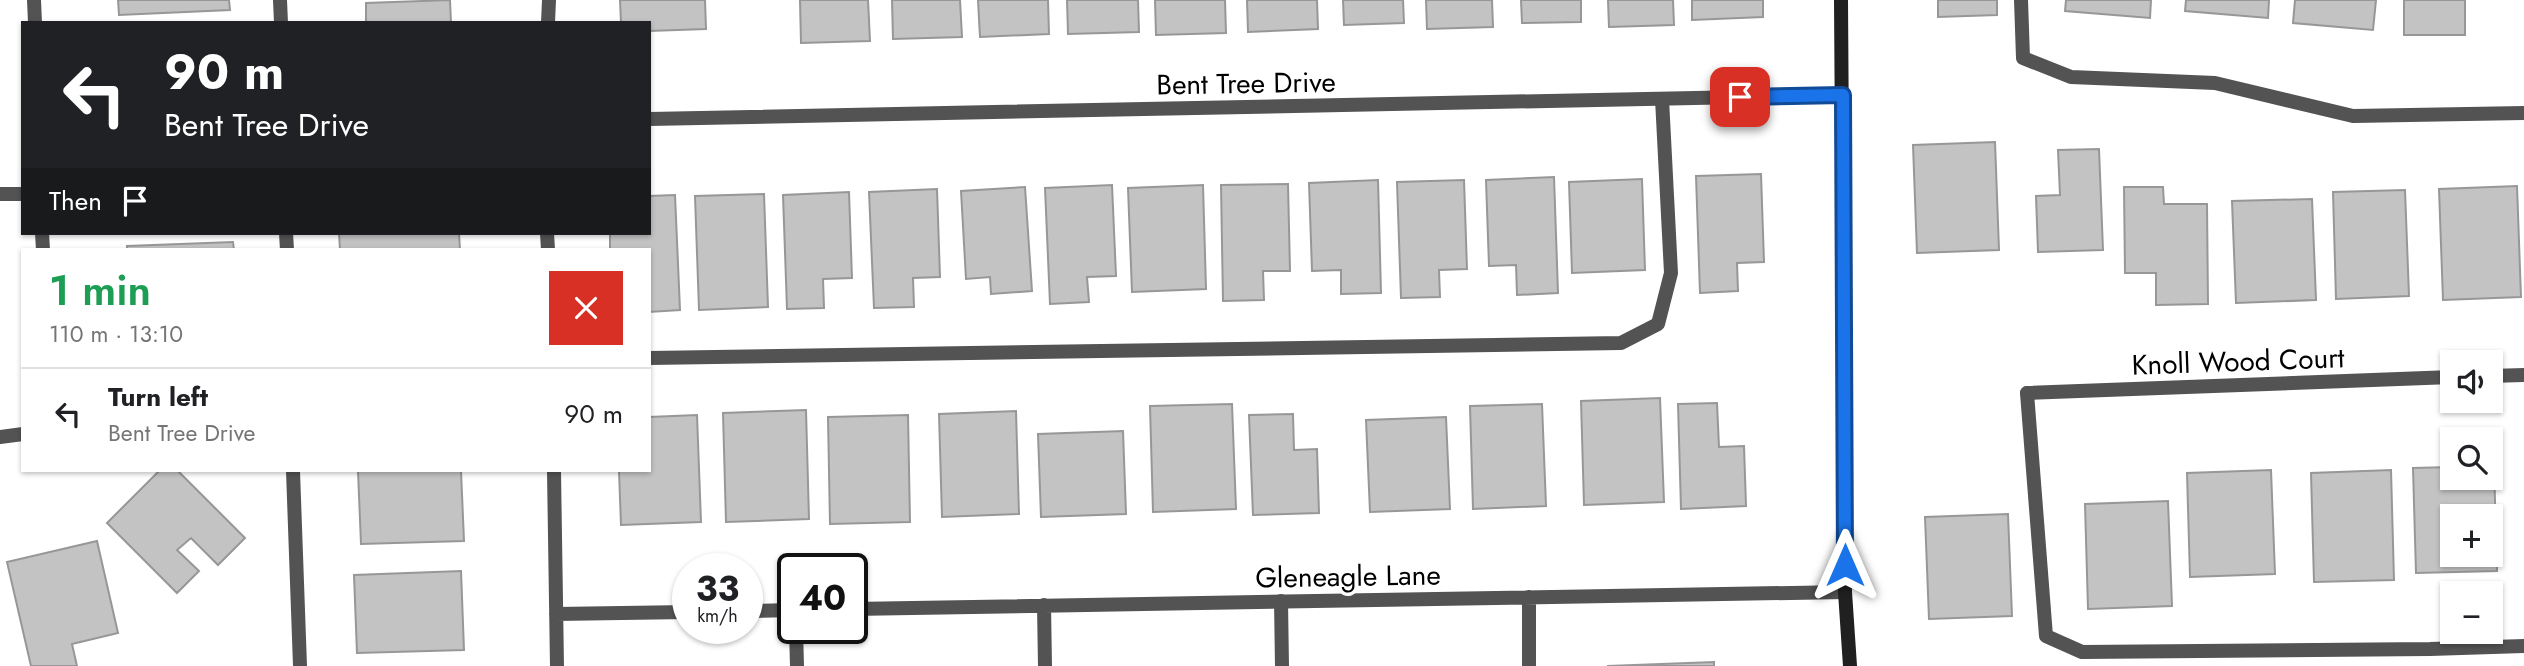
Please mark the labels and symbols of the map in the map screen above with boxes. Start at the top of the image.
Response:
street label: Bent Tree Drive [1156,61,1336,106]
pin [1710,67,1770,127]
street label: Knoll Wood Court [2131,337,2345,386]
position arrow [1808,528,1882,602]
speed limit sign: 40 [777,553,868,644]
street label: Gleneagle Lane [1255,554,1441,599]

